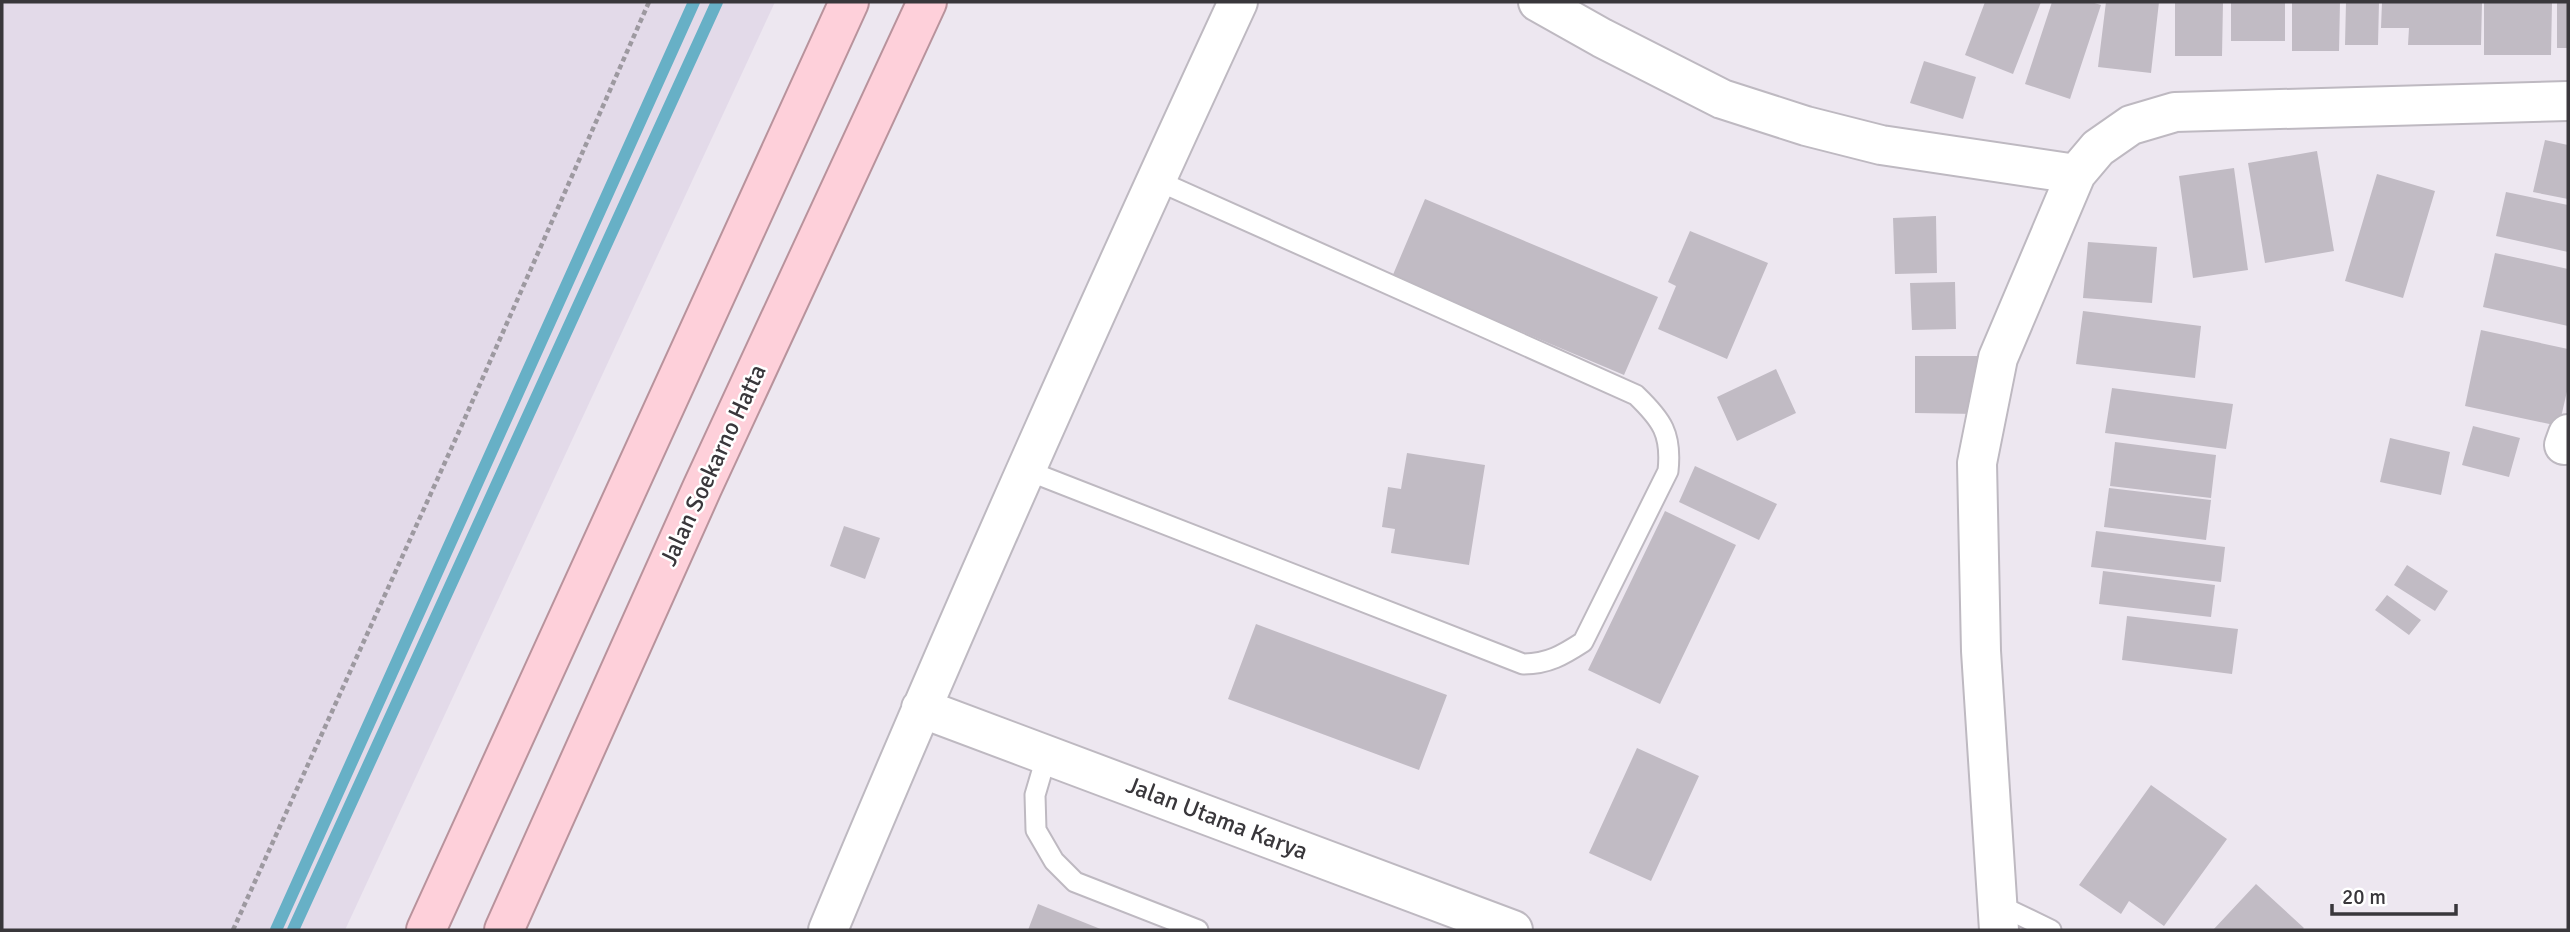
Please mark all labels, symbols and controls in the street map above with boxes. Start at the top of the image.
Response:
street label: Jalan Soekarno Hatta [653,360,773,570]
street label: Jalan Utama Karya [1122,770,1312,866]
scale bar [2332,872,2456,916]
text: 20 m [2342,884,2386,910]

